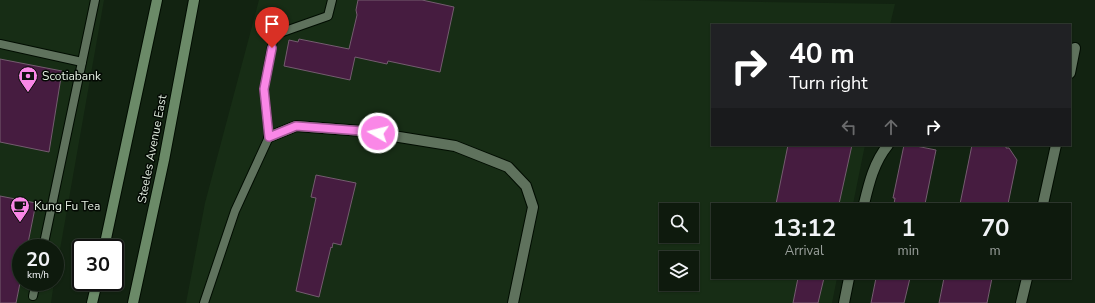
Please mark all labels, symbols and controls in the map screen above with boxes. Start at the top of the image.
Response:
pin [255,7.0,289,48]
icon: arrive [261,13,283,35]
text: 40 m [789,35,855,73]
icon: right [723,40,775,92]
bank icon: Scotiabank [17,65,39,93]
place label: Scotiabank [42,68,102,84]
text: Turn right [789,71,868,95]
street label: Steeles Avenue East [134,93,171,205]
position arrow [357,112,399,154]
icon: left [838,116,860,138]
icon: ahead [880,116,902,138]
icon: right [922,116,944,138]
cafe icon: Kung Fu Tea [9,195,31,223]
place label: Kung Fu Tea [34,198,100,214]
map controls [659,203,699,291]
button: search [659,203,699,243]
text: 13:12 [773,212,836,244]
text: 1 [901,212,916,244]
text: 70 [981,212,1009,244]
speed limit sign: 30 [72,239,124,291]
text: Arrival [785,242,824,260]
text: min [898,242,919,260]
text: m [989,242,1001,260]
text: 20 [26,246,50,273]
button: layers [659,251,699,291]
text: km/h [27,268,49,282]

